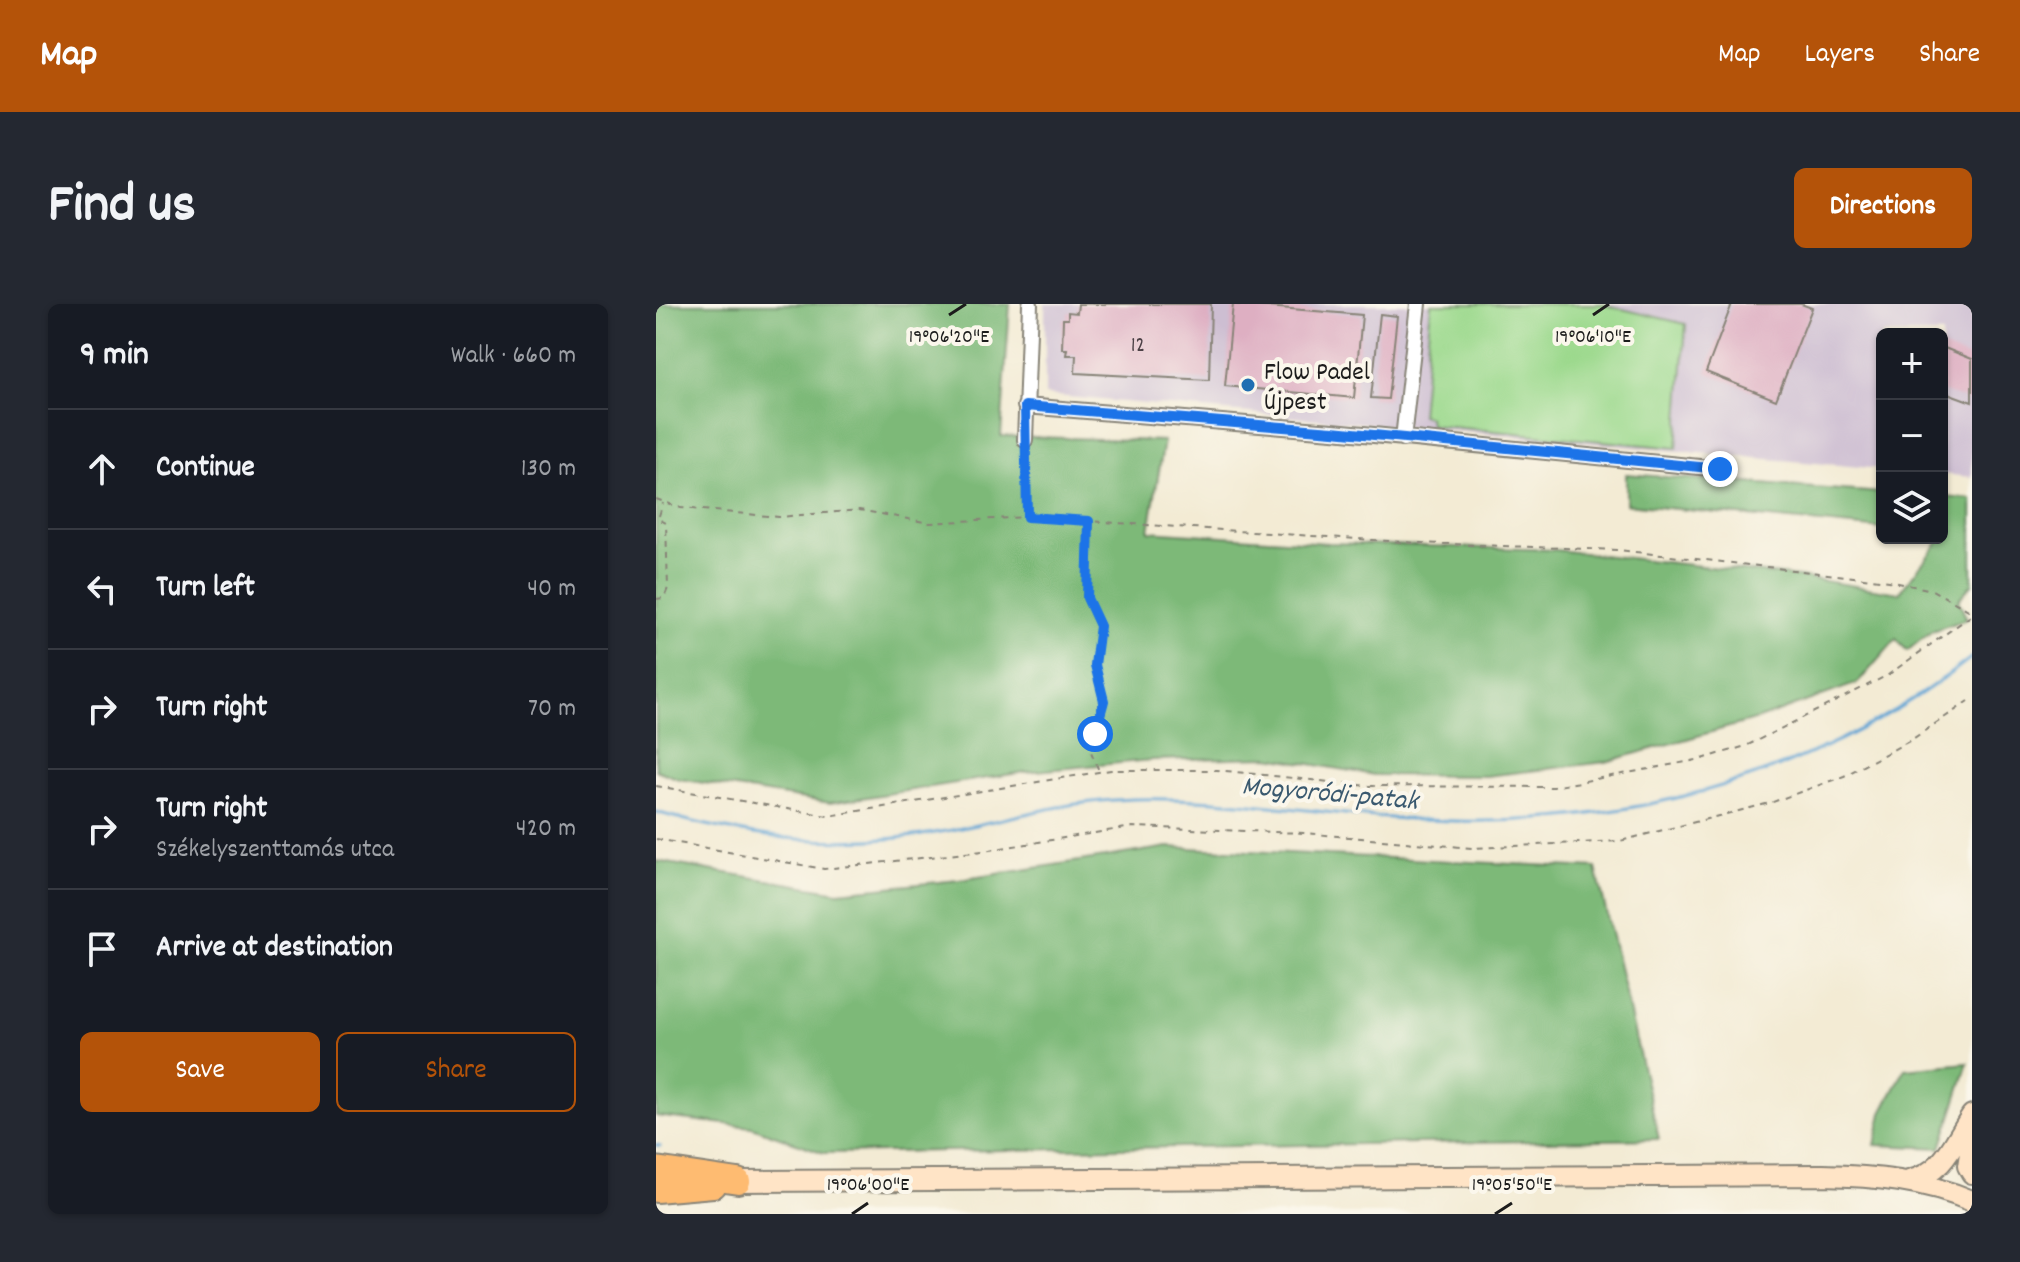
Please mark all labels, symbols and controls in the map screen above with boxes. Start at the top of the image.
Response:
text: Map [40,29,98,84]
text: Map [1718,36,1761,76]
text: Layers [1805,36,1875,76]
text: Share [1919,36,1980,76]
text: Find us [48,168,196,248]
button: Directions [1794,168,1972,248]
text: 19°06'20"E [909,324,989,352]
text: 19°06'10"E [1555,324,1631,352]
map controls [1876,328,1948,544]
button: + [1876,328,1948,400]
house number: 12 [1131,331,1145,362]
text: 9 min [80,332,149,381]
text: Walk · 660 m [451,338,576,375]
place label: Flow Padel Újpest [1264,355,1370,422]
marker: Flow Padel Újpest [1239,376,1257,394]
button: − [1876,400,1948,472]
icon: ahead [80,447,124,491]
text: Continue [156,448,255,491]
text: 130 m [521,451,576,488]
route end [1702,451,1738,487]
button: layers [1876,472,1948,544]
icon: left [80,567,124,611]
text: Turn left [156,568,255,611]
text: 40 m [527,571,576,608]
icon: right [80,687,124,731]
text: Turn right [156,688,267,731]
text: 70 m [528,691,576,728]
route start [1077,716,1113,752]
water label: Mogyoródi-patak [1240,768,1422,824]
text: Turn right [156,789,267,832]
icon: right [80,807,124,851]
text: 420 m [516,811,576,848]
text: Székelyszenttamás utca [156,832,394,869]
icon: arrive [80,927,124,971]
text: Arrive at destination [156,928,393,971]
button: Save [80,1032,320,1112]
button: Share [336,1032,576,1112]
text: 19°06'00"E [827,1172,909,1200]
text: 19°05'50"E [1472,1172,1552,1200]

